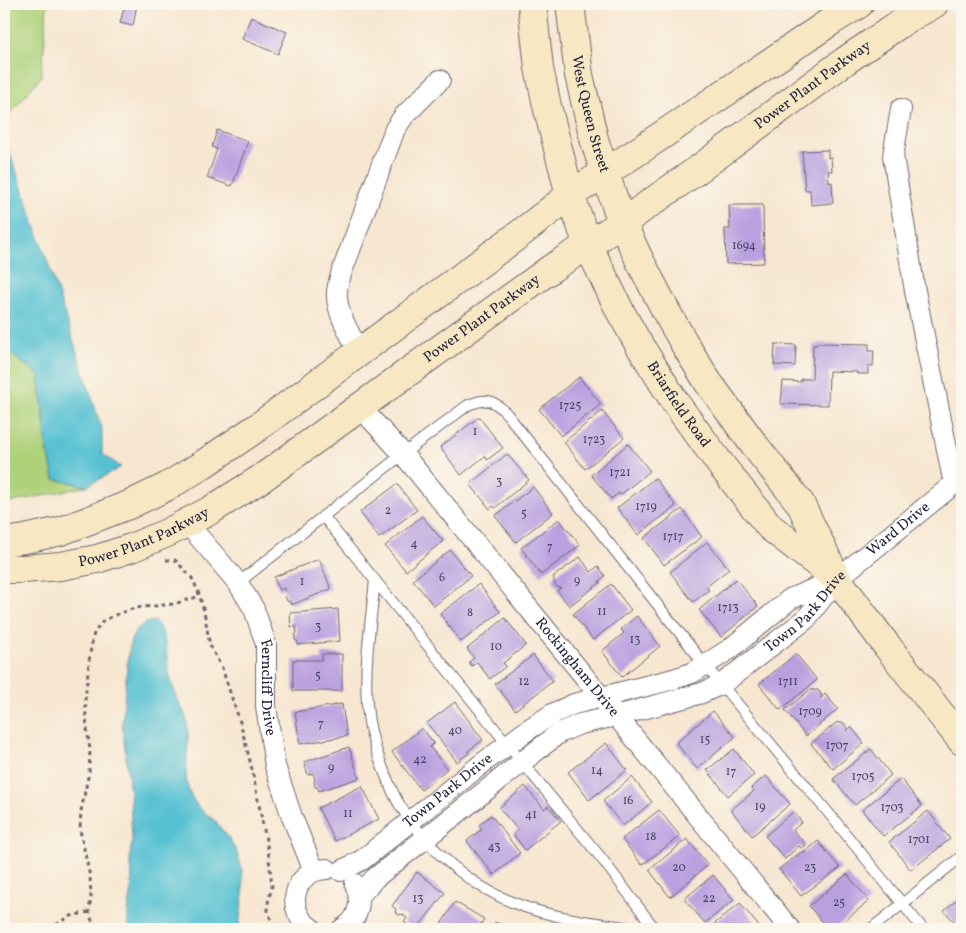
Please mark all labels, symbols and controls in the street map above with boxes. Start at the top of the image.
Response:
street label: Power Plant Parkway [750,36,875,135]
street label: West Queen Street [566,54,615,176]
house number: 1694 [732,238,756,254]
street label: Power Plant Parkway [419,269,545,368]
street label: Briarfield Road [642,357,715,452]
house number: 1725 [559,398,581,414]
house number: 1 [473,424,477,440]
house number: 1723 [583,432,605,448]
house number: 1721 [609,465,631,481]
house number: 3 [496,474,502,490]
street label: Ward Drive [862,497,935,561]
house number: 1719 [635,499,657,515]
street label: Power Plant Parkway [77,502,213,573]
house number: 2 [385,503,391,519]
house number: 5 [521,506,527,522]
house number: 1717 [663,529,684,545]
house number: 4 [410,536,418,552]
house number: 7 [547,539,553,555]
street label: Town Park Drive [760,565,851,658]
house number: 6 [439,570,445,586]
house number: 9 [574,573,580,589]
house number: 1 [300,574,304,590]
house number: 1713 [717,600,739,616]
house number: 11 [597,604,607,620]
house number: 8 [467,605,473,621]
street label: Rockingham Drive [530,613,624,722]
house number: 3 [315,619,321,635]
house number: 13 [630,632,640,648]
street label: Ferncliff Drive [255,636,281,737]
house number: 10 [490,639,502,655]
house number: 5 [315,668,321,684]
house number: 12 [518,674,530,690]
house number: 1711 [778,674,798,690]
house number: 1709 [798,704,822,720]
house number: 7 [318,716,324,732]
house number: 40 [448,723,462,739]
house number: 15 [700,732,710,748]
house number: 1707 [825,738,849,754]
street label: Town Park Drive [399,748,497,833]
house number: 42 [413,752,427,768]
house number: 9 [328,760,334,776]
house number: 14 [591,763,603,779]
house number: 17 [726,764,736,780]
house number: 1705 [852,769,875,785]
house number: 16 [623,793,633,809]
house number: 19 [755,799,765,815]
house number: 1703 [880,800,904,816]
house number: 11 [343,806,353,822]
house number: 41 [525,807,537,823]
house number: 18 [646,829,656,845]
house number: 1701 [908,832,930,848]
house number: 43 [488,839,500,855]
house number: 20 [672,860,686,876]
house number: 23 [804,860,816,876]
house number: 13 [413,891,423,907]
house number: 22 [703,891,715,907]
house number: 25 [833,895,845,911]

